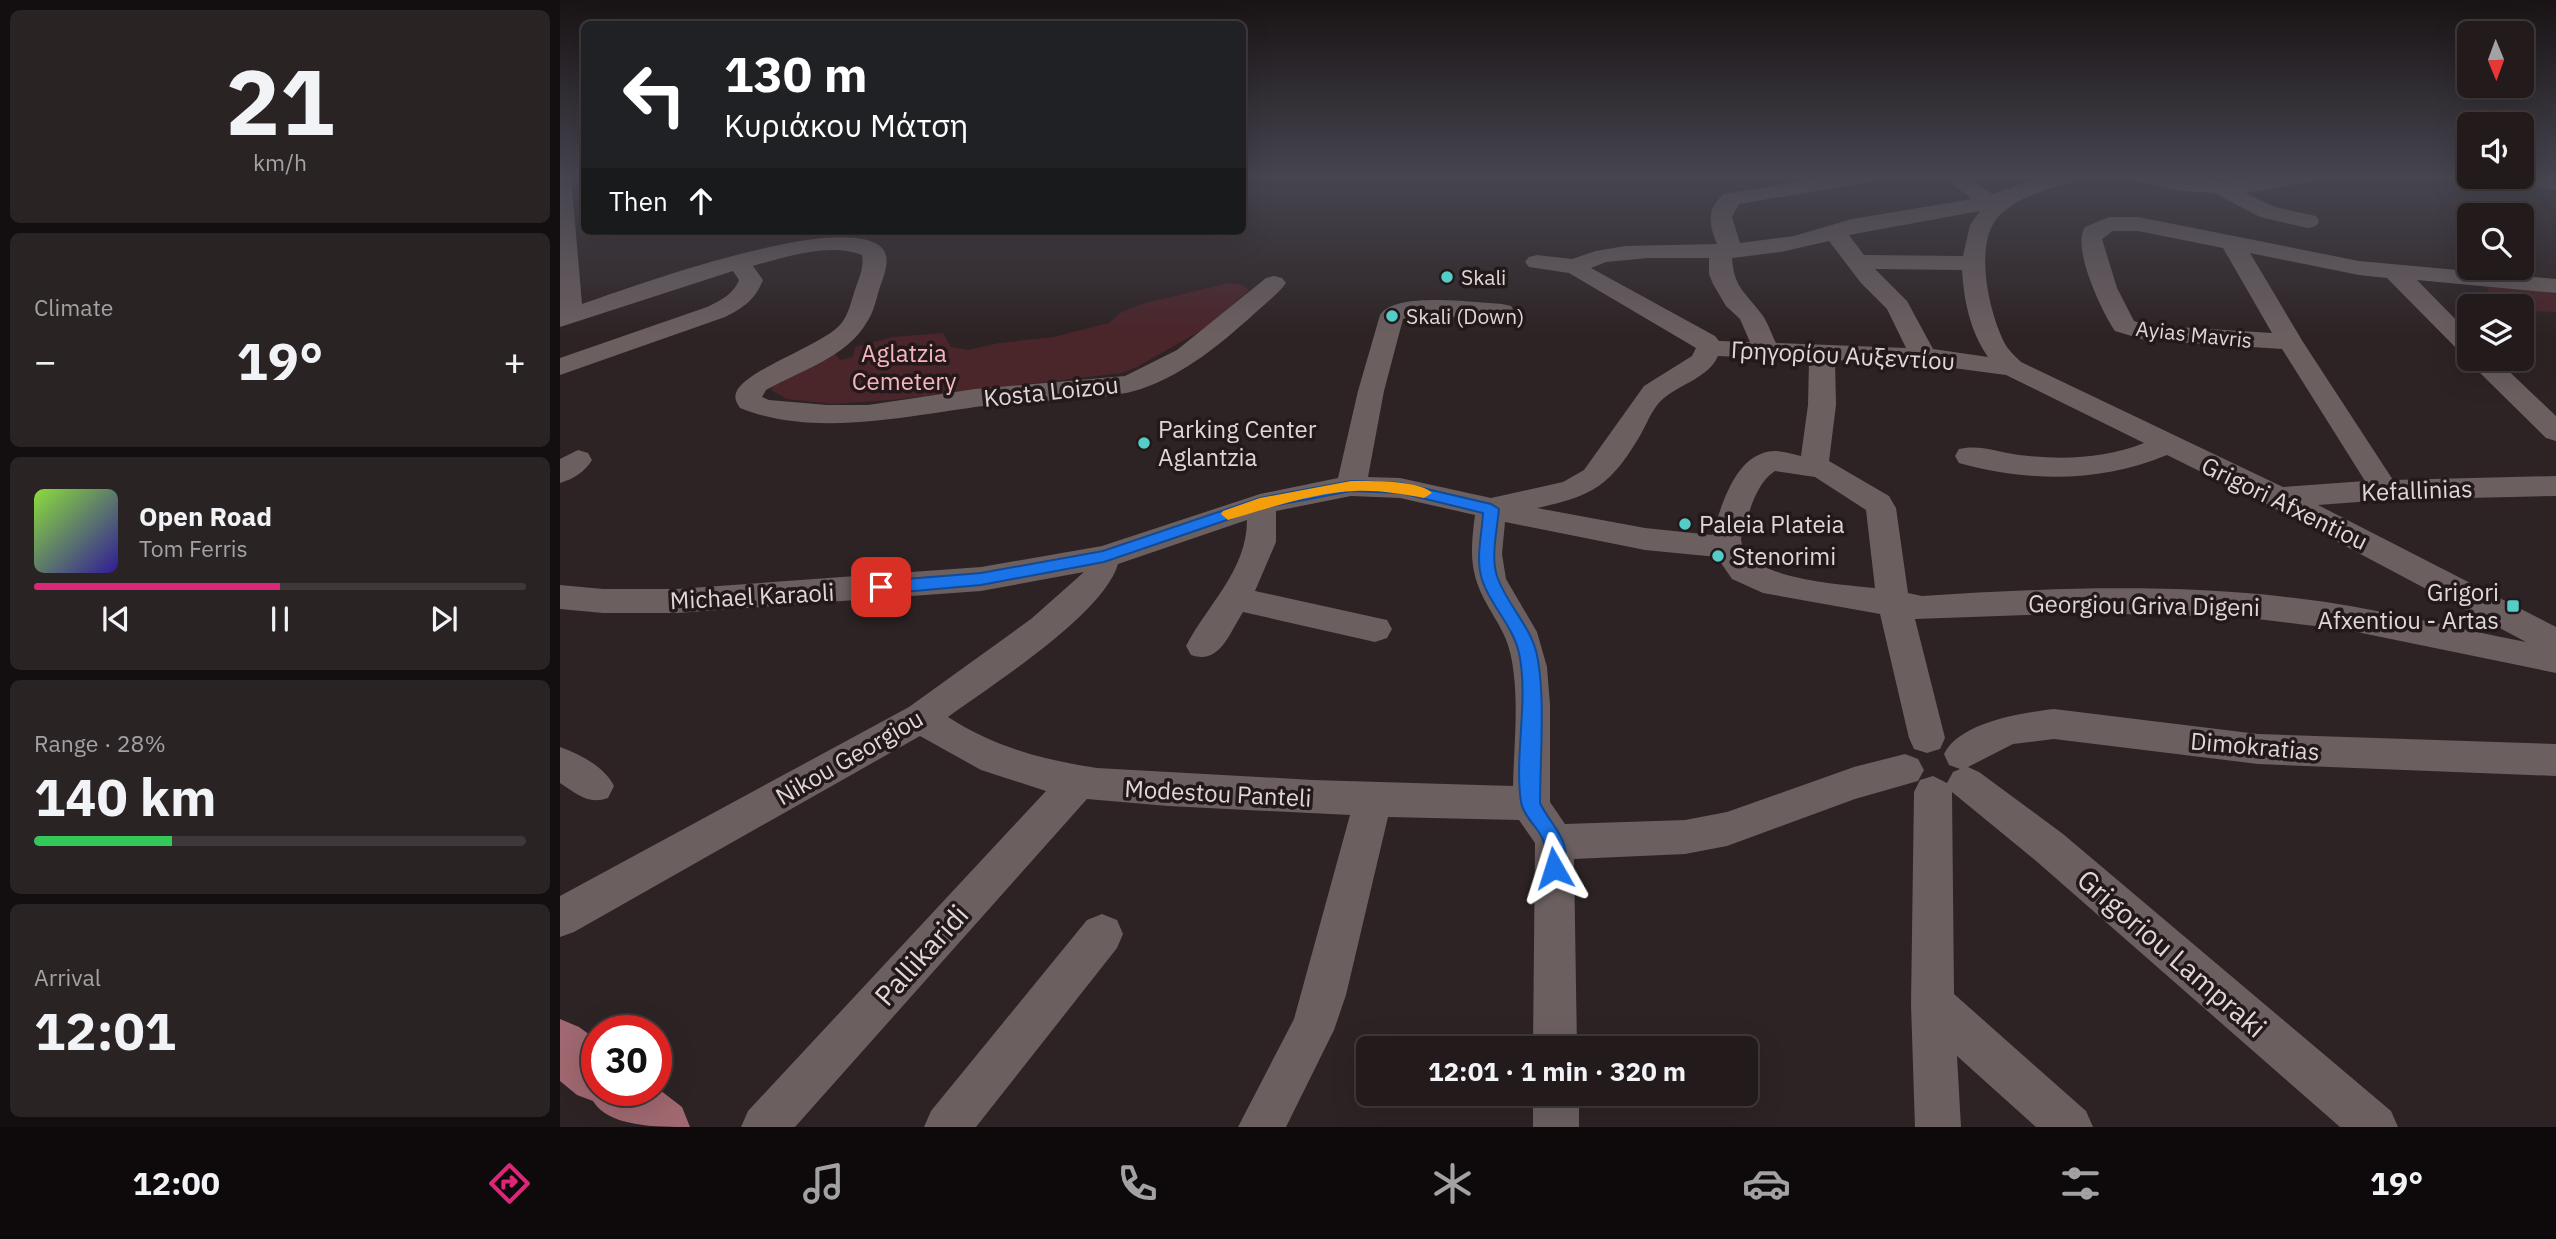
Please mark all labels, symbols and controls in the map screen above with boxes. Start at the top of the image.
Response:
north arrow [2457,21,2534,98]
map controls [2457,21,2534,371]
text: 21 [225,42,335,160]
text: 130 m [724,42,868,105]
icon: left [609,49,700,140]
text: Κυριάκου Μάτση [724,104,968,146]
button: sound [2457,112,2534,189]
text: km/h [253,147,307,177]
icon: ahead [682,182,720,220]
text: Then [609,184,668,218]
button: search [2457,203,2534,280]
place label: Skali [1461,263,1506,291]
marker: Skali [1439,269,1455,285]
text: Climate [34,292,113,322]
button: layers [2457,294,2534,371]
place label: Skali (Down) [1406,302,1524,330]
marker: Skali (Down) [1384,308,1400,324]
street label: Ayias Mavris [2134,314,2254,354]
text: 19° [237,327,323,394]
street label: Γρηγορίου Αυξεντίου [1730,333,1956,377]
text: − [34,336,57,385]
text: + [503,336,526,385]
park label: Aglatzia Cemetery [852,337,956,397]
street label: Kosta Loizou [982,368,1120,414]
place label: Parking Center Aglantzia [1158,413,1317,473]
marker: Parking Center Aglantzia [1136,435,1152,451]
street label: Grigori Afxentiou [2197,449,2373,557]
street label: Kefallinias [2361,472,2473,508]
text: Open Road [139,499,272,533]
place label: Paleia Plateia [1699,508,1845,540]
marker: Paleia Plateia [1677,516,1693,532]
text: Tom Ferris [139,533,248,563]
place label: Stenorimi [1732,540,1836,572]
marker: Stenorimi [1710,548,1726,564]
pin [851,557,911,617]
icon: arrive [862,568,900,606]
street label: Michael Karaoli [669,576,835,616]
place label: Grigori Afxentiou - Artas [2318,576,2499,636]
street label: Georgiou Griva Digeni [2028,587,2260,623]
marker: Grigori Afxentiou - Artas [2505,598,2521,614]
icon: previous [97,600,135,638]
icon: pause [261,600,299,638]
icon: next [425,600,463,638]
street label: Nikou Georgiou [769,702,929,812]
street label: Dimokratias [2189,724,2321,768]
text: Range · 28% [34,728,166,758]
text: 140 km [34,763,216,830]
street label: Modestou Panteli [1124,772,1312,814]
position arrow [1517,831,1591,905]
street label: Grigoriou Lampraki [2070,861,2274,1045]
street label: Pallikaridi [866,897,976,1013]
text: Arrival [34,962,101,992]
text: 12:01 [34,997,176,1064]
speed limit sign: 30 [581,1015,672,1106]
text: 12:01 · 1 min · 320 m [1428,1054,1686,1088]
icon: directions [485,1159,534,1208]
icon: music [799,1159,848,1208]
icon: phone [1113,1159,1162,1208]
icon: climate [1428,1159,1477,1208]
icon: car [1742,1159,1791,1208]
icon: filters [2056,1159,2105,1208]
text: 12:00 [133,1162,220,1204]
text: 19° [2370,1162,2423,1204]

